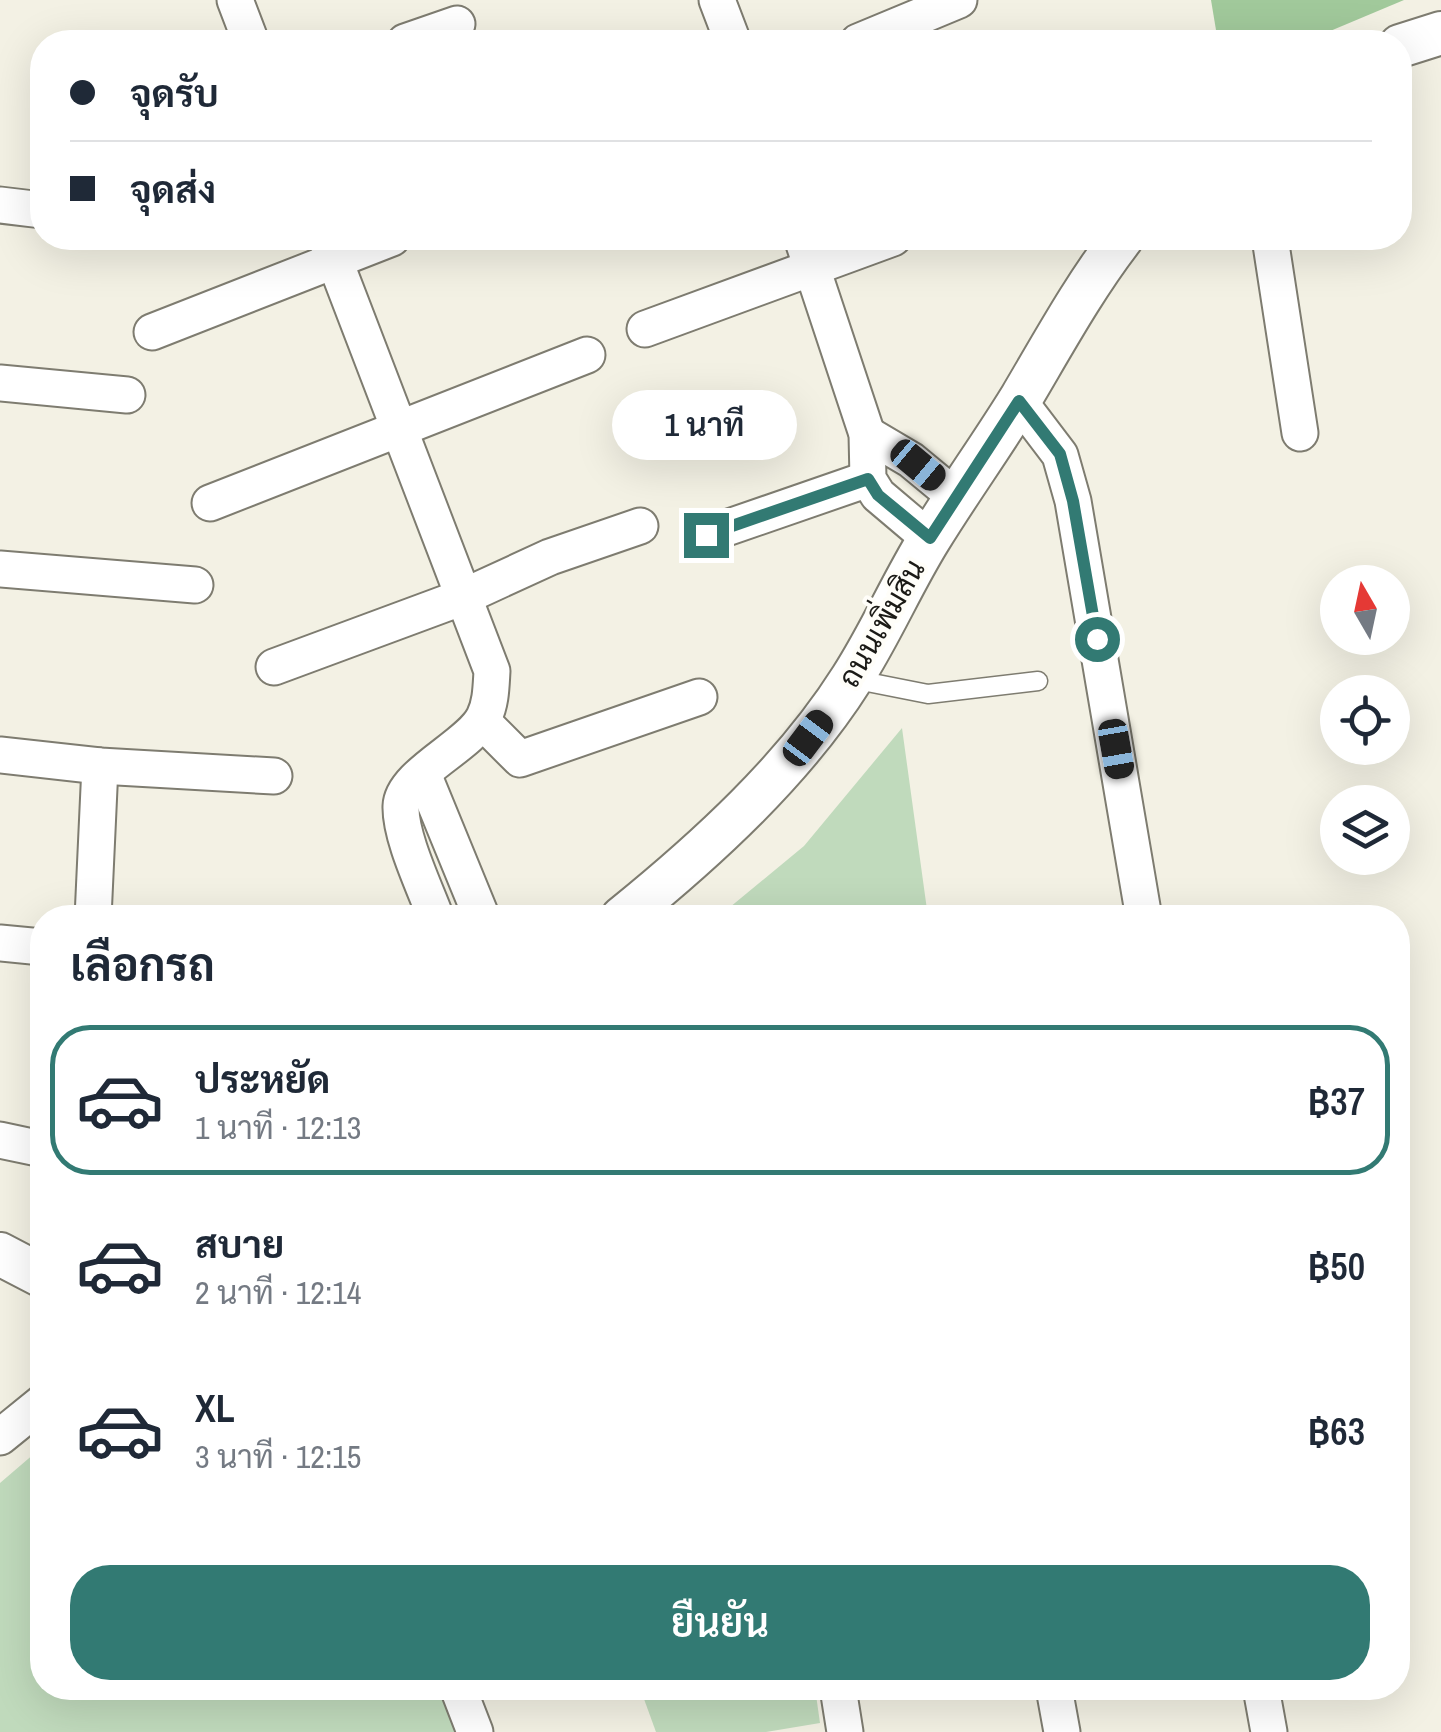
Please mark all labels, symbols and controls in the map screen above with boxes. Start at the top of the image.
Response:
text: จุดรับ [130,68,219,119]
text: จุดส่ง [130,164,216,215]
callout: 1 นาที [614,390,798,460]
text: 1 นาที [664,403,745,446]
car [885,434,951,496]
route end [684,513,729,558]
street label: ถนนเพิ่มสิน [825,550,934,694]
north arrow [1320,565,1410,655]
map controls [1320,565,1410,875]
route start [1075,617,1120,662]
button: locate [1320,675,1410,765]
car [778,705,838,771]
car [1096,717,1136,781]
button: layers [1320,785,1410,875]
text: เลือกรถ [70,934,215,995]
text: ประหยัด [195,1054,330,1105]
icon: car [75,1055,165,1145]
text: ฿37 [1308,1076,1365,1127]
text: 1 นาที · 12:13 [195,1106,361,1149]
text: สบาย [195,1219,284,1270]
icon: car [75,1220,165,1310]
text: ฿50 [1308,1241,1365,1292]
text: 2 นาที · 12:14 [195,1271,361,1314]
text: XL [195,1383,235,1434]
icon: car [75,1385,165,1475]
text: ฿63 [1308,1406,1365,1457]
text: 3 นาที · 12:15 [195,1435,361,1478]
button: ยืนยัน [70,1565,1370,1680]

